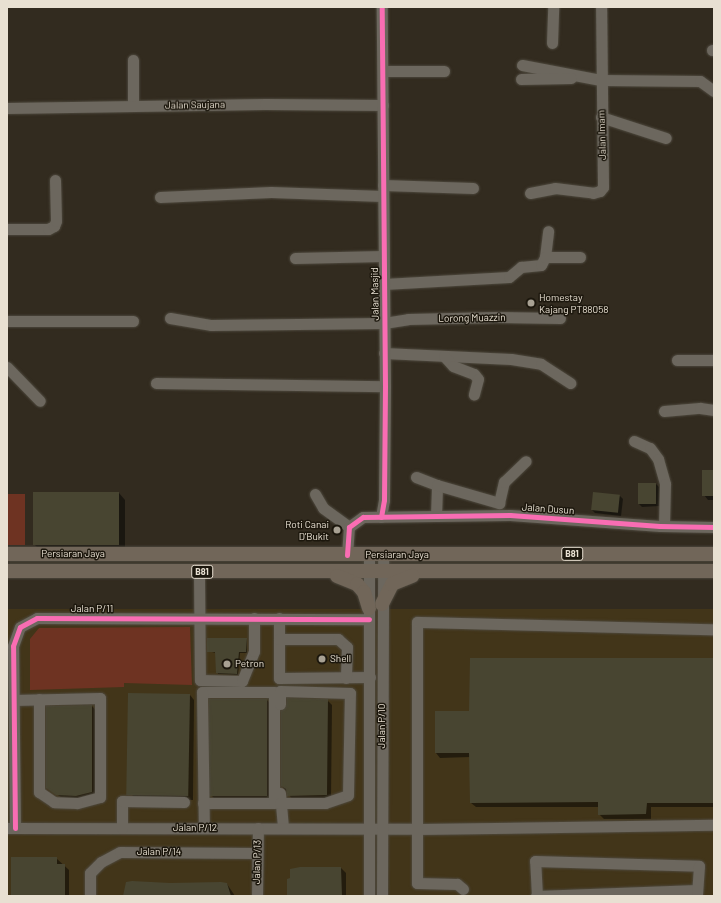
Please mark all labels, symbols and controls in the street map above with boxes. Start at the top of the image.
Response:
street label: Jalan Saujana [165,98,225,112]
street label: Jalan Imam [595,110,609,160]
street label: Jalan Masjid [369,267,381,321]
place label: Homestay Kajang PT88058 [539,291,609,314]
marker: Homestay Kajang PT88058 [526,298,536,308]
street label: Lorong Muazzin [438,311,506,325]
street label: Jalan Dusun [521,501,575,517]
place label: Roti Canai D'Bukit [285,518,329,542]
marker: Roti Canai D'Bukit [332,525,342,535]
road number: B81 [561,547,583,561]
street label: Persiaran Jaya [41,548,105,560]
street label: Persiaran Jaya [365,549,429,561]
road number: B81 [191,565,213,579]
street label: Jalan P/11 [71,603,113,615]
place label: Shell [330,653,351,665]
marker: Shell [317,654,327,664]
place label: Petron [235,658,264,670]
marker: Petron [222,659,232,669]
street label: Jalan P/10 [376,704,388,748]
street label: Jalan P/12 [173,822,217,834]
street label: Jalan P/13 [251,840,263,884]
street label: Jalan P/14 [137,846,181,858]

